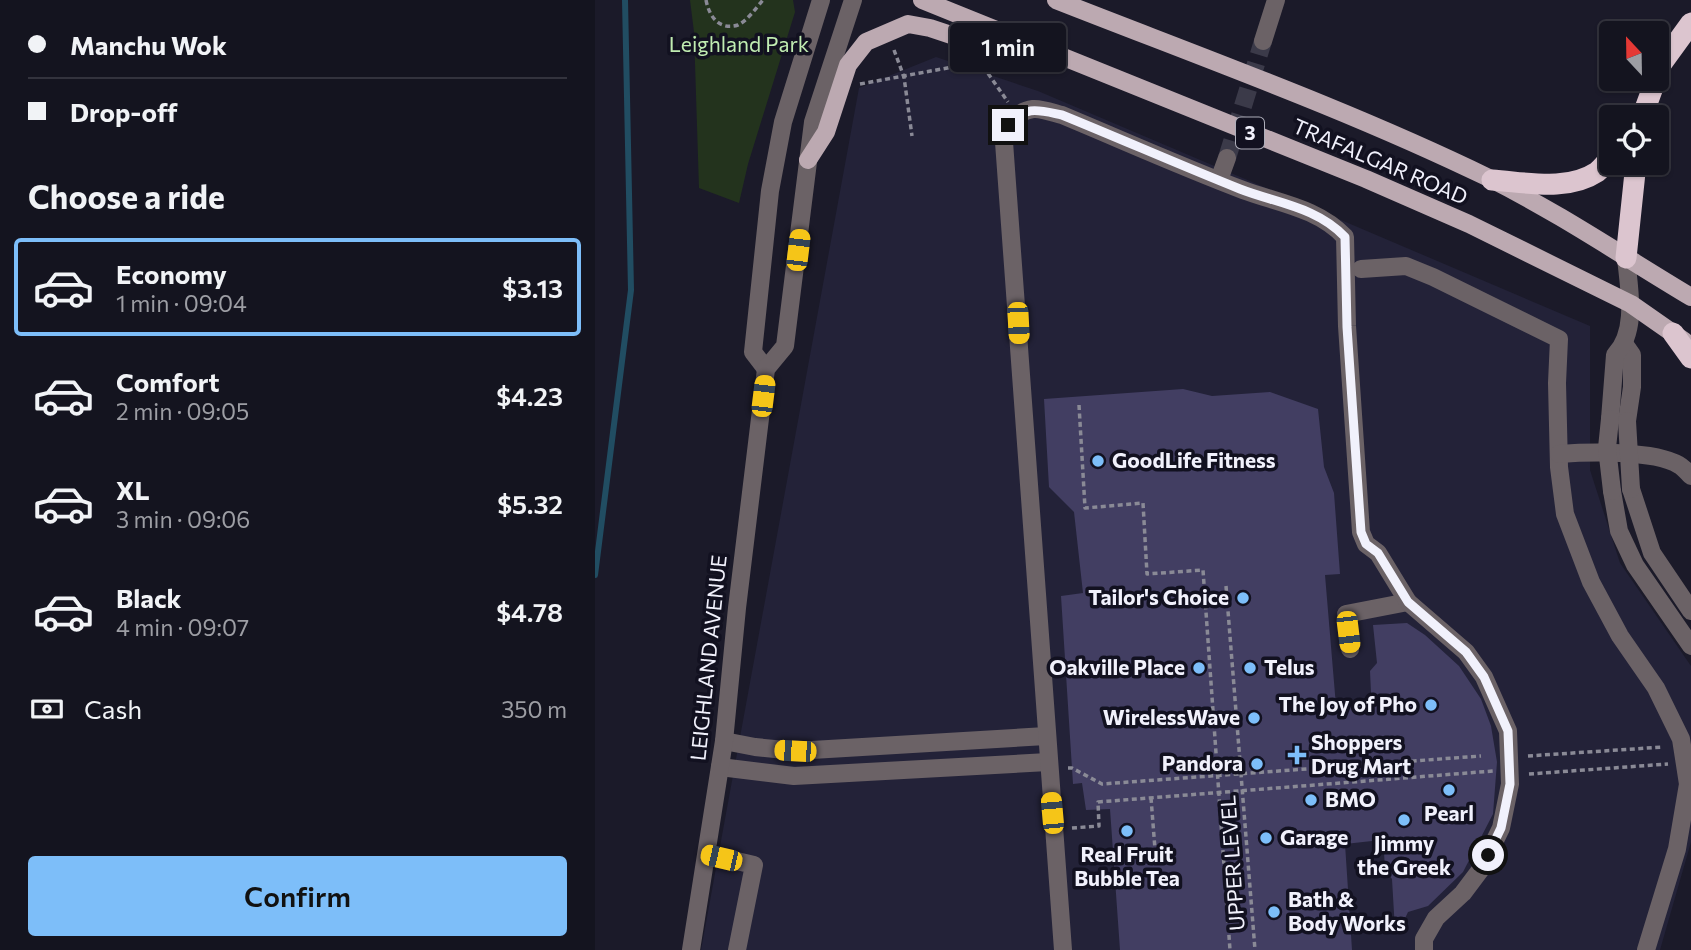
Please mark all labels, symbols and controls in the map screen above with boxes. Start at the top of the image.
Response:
north arrow [1599,21,1669,91]
map controls [1599,21,1669,175]
callout: 1 min [950,24,1066,72]
text: Manchu Wok [70,29,227,60]
park label: Leighland Park [669,31,809,56]
text: 1 min [981,33,1035,61]
text: Drop-off [70,96,177,127]
button: locate [1599,105,1669,175]
route end [992,109,1024,141]
street label: TRAFALGAR ROAD [1289,112,1472,209]
road number: 3 [1236,118,1264,148]
text: Choose a ride [28,176,225,216]
car [786,228,811,272]
icon: car [32,256,95,319]
text: Economy [116,258,227,289]
text: $3.13 [502,272,563,303]
text: 1 min · 09:04 [116,289,247,317]
car [1007,301,1030,345]
icon: car [32,364,95,427]
text: Comfort [116,366,219,397]
car [751,374,776,418]
text: $4.23 [496,380,563,411]
text: 2 min · 09:05 [116,397,249,425]
place label: GoodLife Fitness [1112,447,1276,472]
marker: GoodLife Fitness [1090,453,1106,469]
icon: car [32,472,95,535]
text: XL [116,474,150,505]
text: $5.32 [497,488,563,519]
text: 3 min · 09:06 [116,505,250,533]
street label: LEIGHLAND AVENUE [684,554,731,762]
icon: car [32,580,95,643]
text: Black [116,582,182,613]
place label: Tailor's Choice [1088,584,1229,609]
marker: Tailor's Choice [1235,590,1251,606]
text: $4.78 [496,596,563,627]
car [1336,610,1361,654]
text: 4 min · 09:07 [116,613,249,641]
place label: Oakville Place [1049,654,1185,679]
place label: Telus [1264,654,1315,679]
marker: Oakville Place [1191,660,1207,676]
marker: Telus [1242,660,1258,676]
icon: cash [28,690,66,728]
place label: The Joy of Pho [1278,691,1417,716]
text: Cash [84,693,142,724]
text: 350 m [501,695,567,723]
marker: The Joy of Pho [1423,697,1439,713]
place label: WirelessWave [1103,704,1240,729]
marker: WirelessWave [1246,710,1262,726]
place label: Shoppers Drug Mart [1311,729,1411,778]
car [774,739,817,763]
marker: Shoppers Drug Mart [1289,747,1305,763]
place label: Pandora [1162,750,1243,775]
marker: Pandora [1249,756,1265,772]
marker: Pearl [1441,782,1457,798]
place label: BMO [1325,786,1376,811]
car [1040,791,1065,835]
marker: BMO [1303,792,1319,808]
street label: UPPER LEVEL [1214,795,1249,932]
place label: Pearl [1424,800,1474,825]
marker: Jimmy the Greek [1396,812,1412,828]
marker: Real Fruit Bubble Tea [1119,823,1135,839]
place label: Garage [1280,824,1348,849]
marker: Garage [1258,830,1274,846]
place label: Jimmy the Greek [1357,830,1451,879]
route start [1472,839,1504,871]
place label: Real Fruit Bubble Tea [1074,841,1180,890]
car [699,843,744,873]
button: Confirm [28,856,567,936]
place label: Bath & Body Works [1288,886,1406,935]
marker: Bath & Body Works [1266,904,1282,920]

